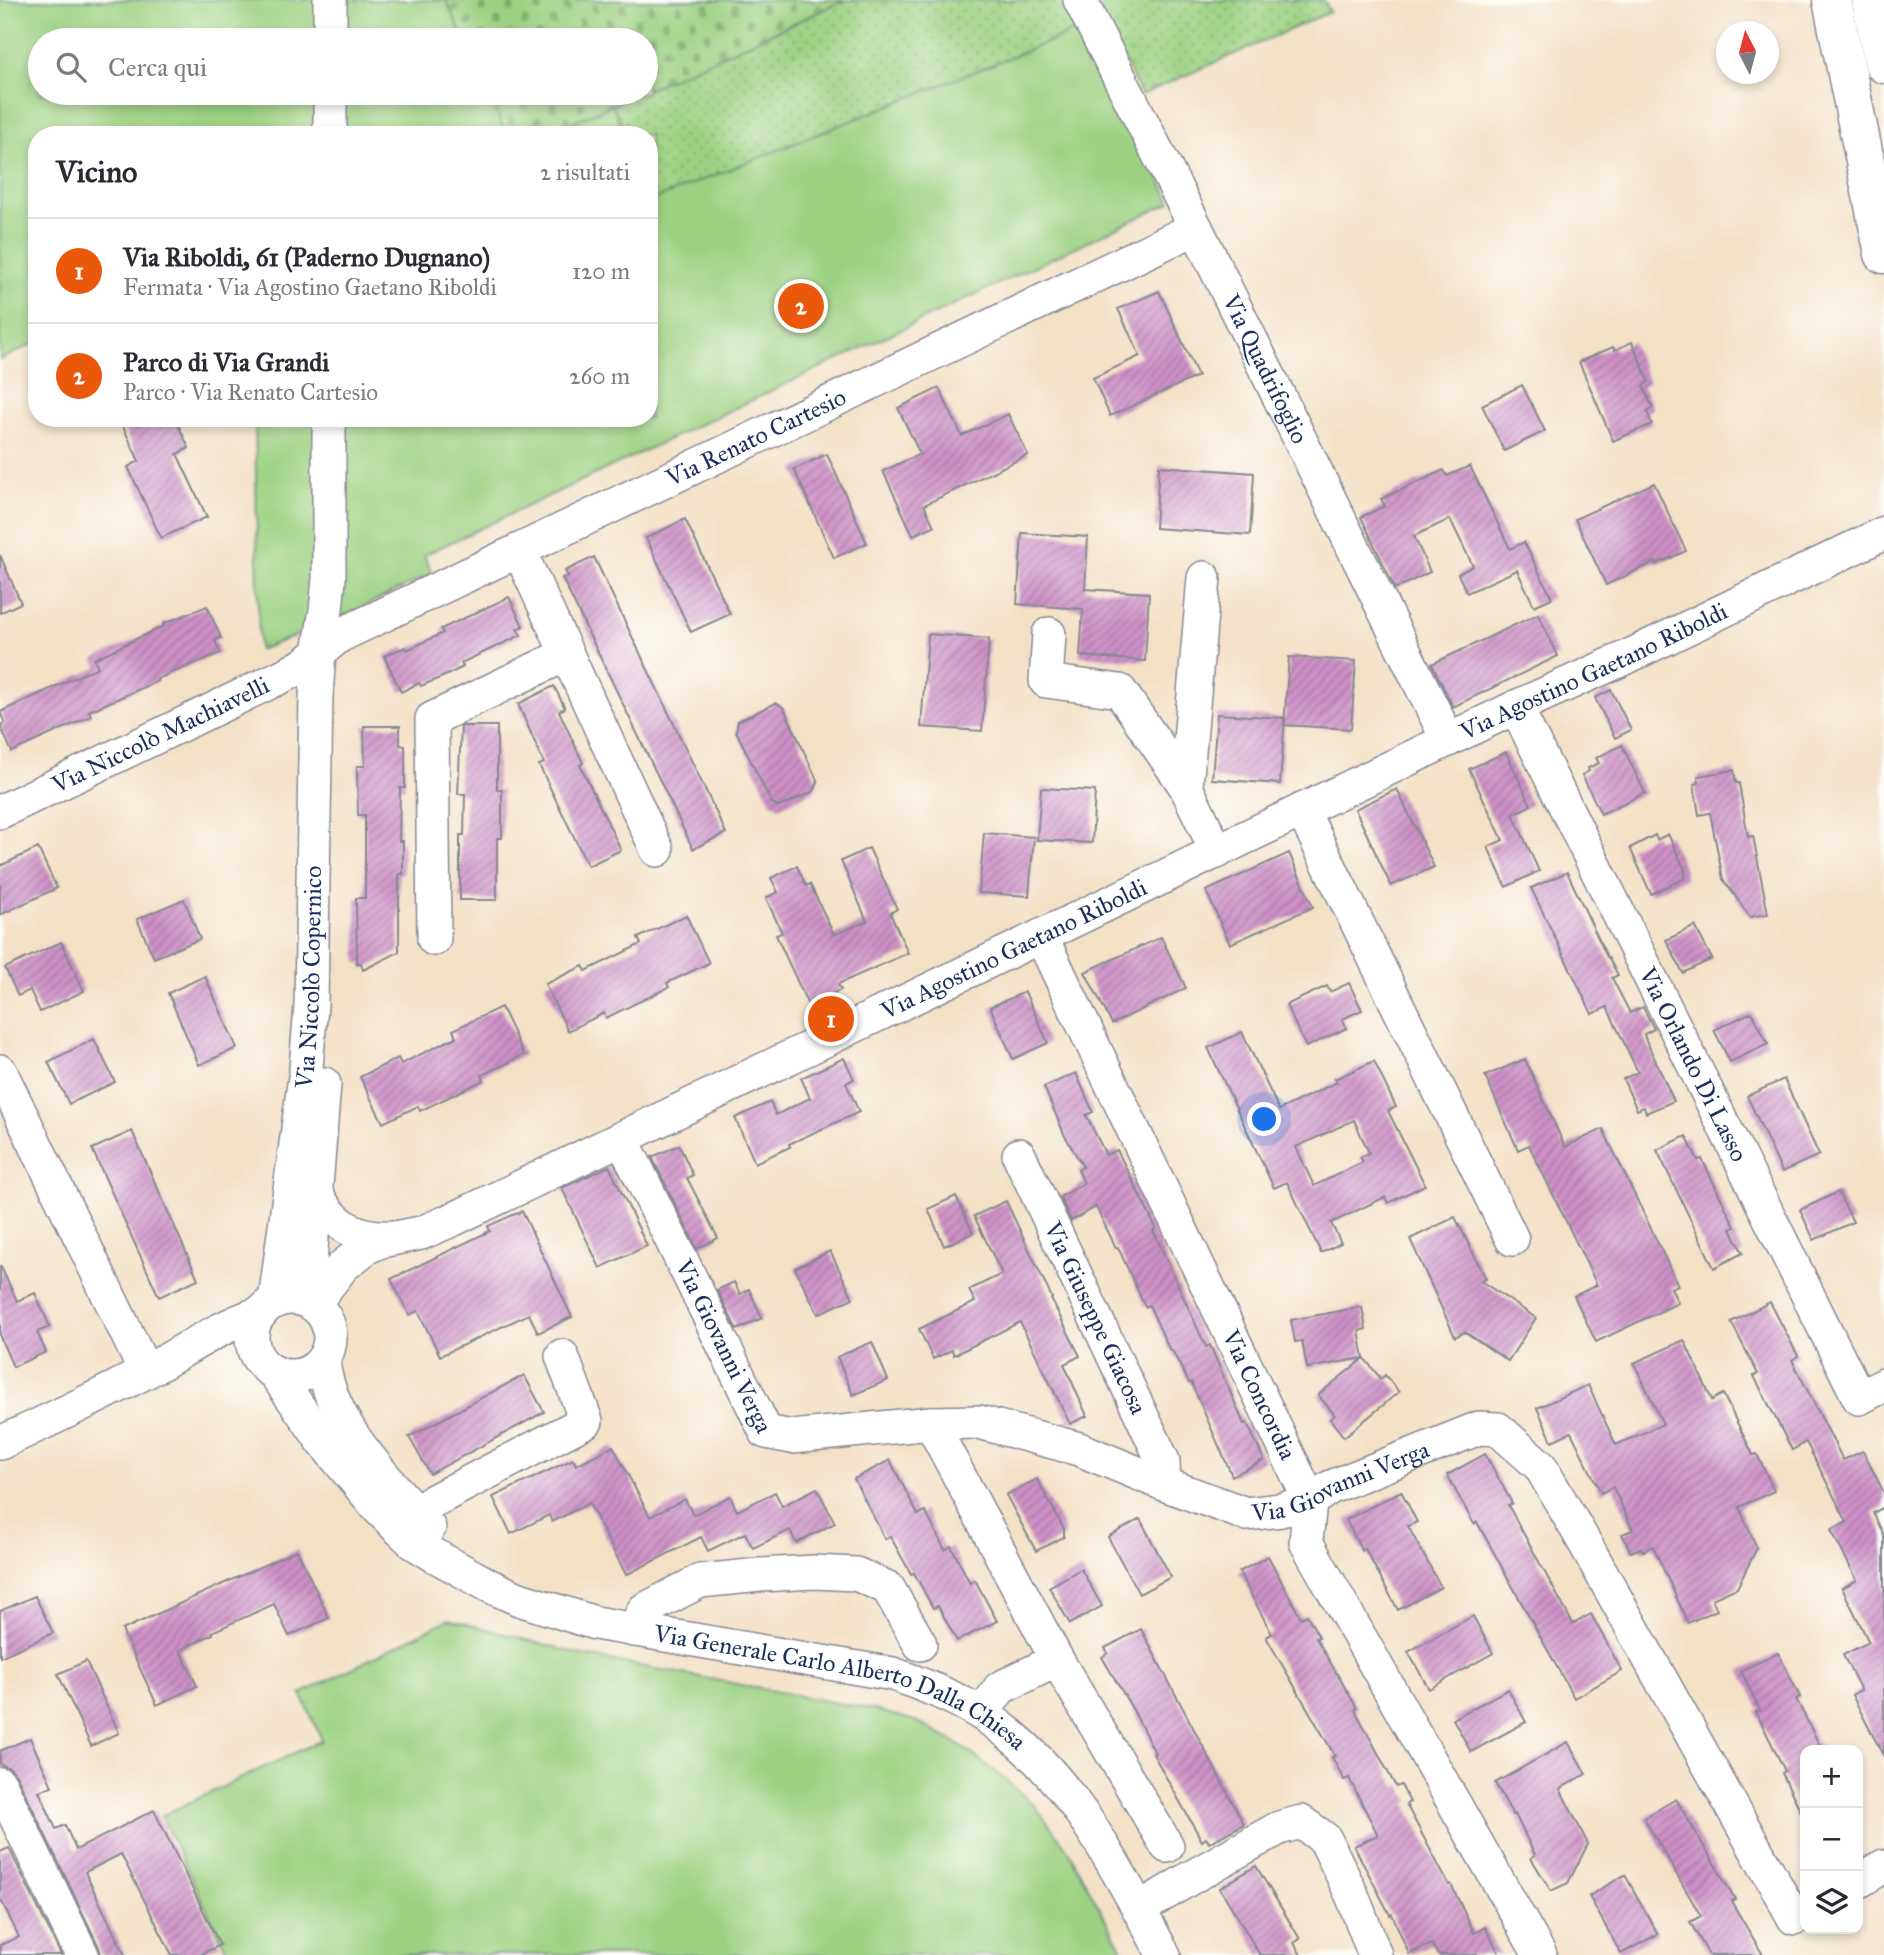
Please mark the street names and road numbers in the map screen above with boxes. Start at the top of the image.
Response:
street label: Via Quadrifoglio [1216,288,1315,449]
street label: Via Renato Cartesio [660,382,851,494]
street label: Via Agostino Gaetano Riboldi [1454,596,1733,747]
street label: Via Niccolò Machiavelli [46,670,274,800]
street label: Via Niccolò Copernico [288,865,328,1091]
street label: Via Agostino Gaetano Riboldi [875,872,1152,1026]
street label: Via Orlando Di Lasso [1632,961,1754,1167]
street label: Via Giuseppe Giacosa [1037,1216,1154,1420]
street label: Via Giovanni Verga [668,1254,780,1439]
street label: Via Concordia [1215,1324,1303,1465]
street label: Via Giovanni Verga [1249,1434,1434,1528]
street label: Via Generale Carlo Alberto Dalla Chiesa [651,1618,1033,1757]

